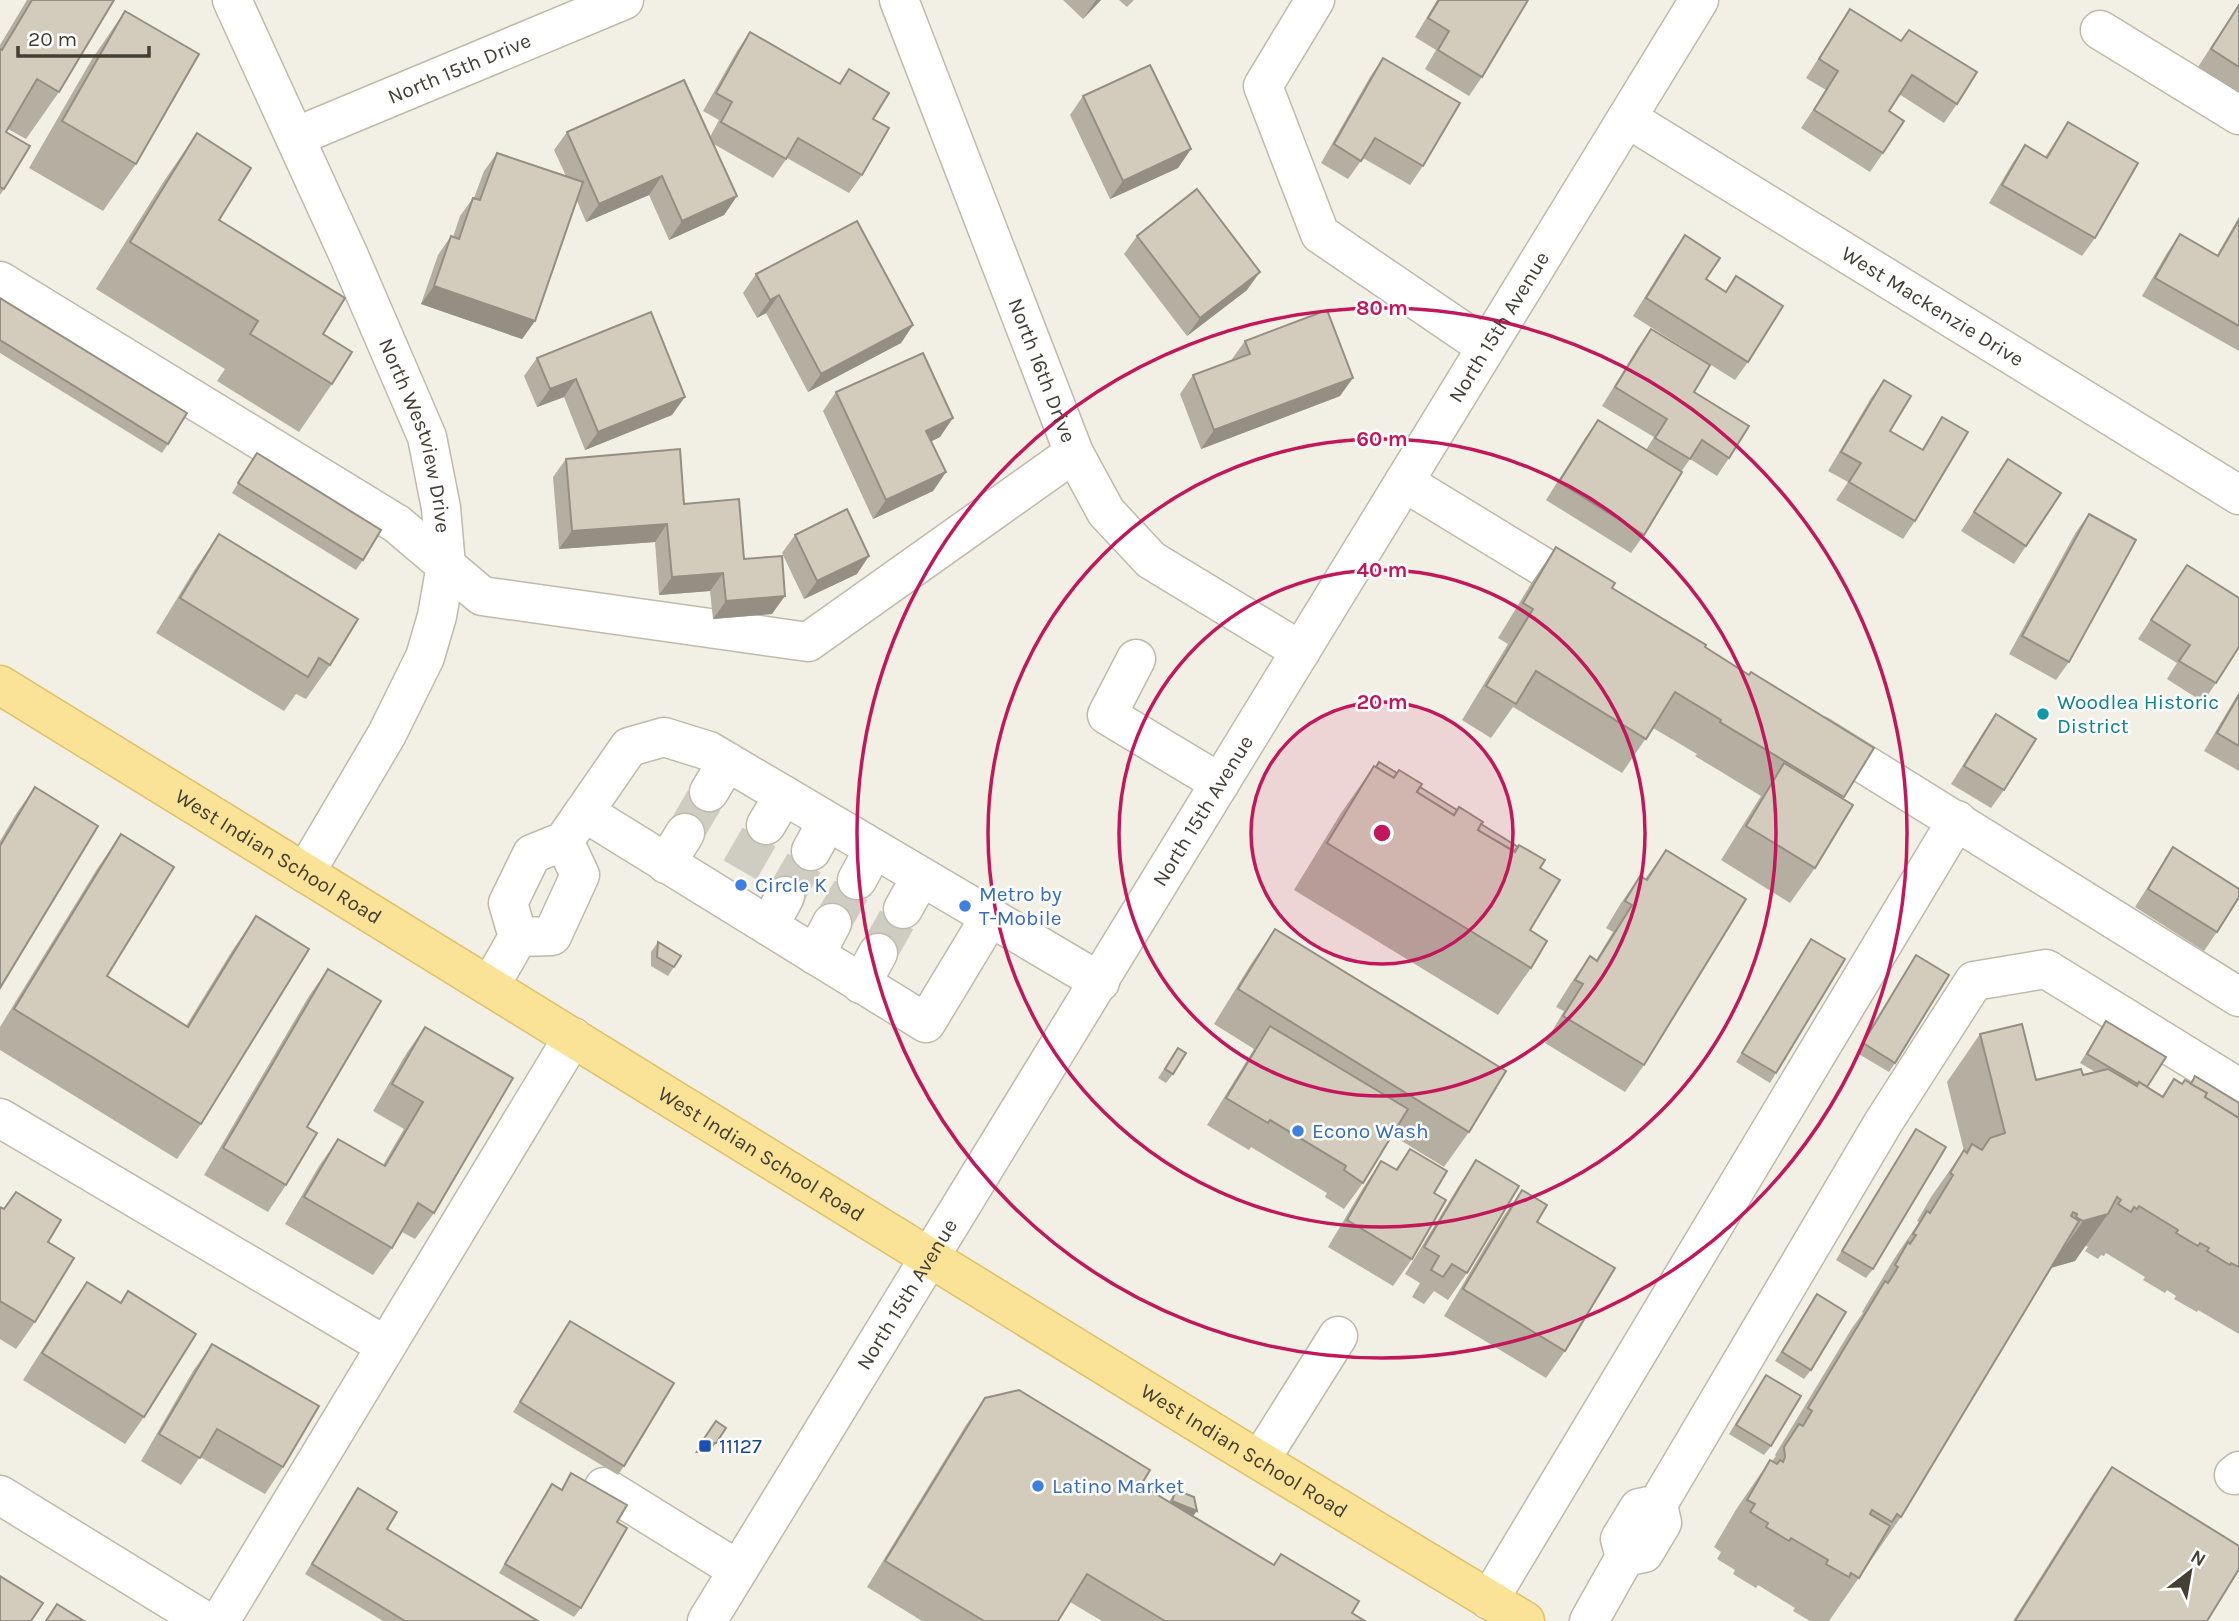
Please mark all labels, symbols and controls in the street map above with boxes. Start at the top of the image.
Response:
scale bar [18,14,149,58]
text: 20 m [28,27,77,51]
street label: North 15th Drive [384,28,534,109]
street label: West Mackenzie Drive [1837,241,2028,371]
street label: North 15th Avenue [1444,247,1554,407]
street label: North 16th Drive [1003,295,1081,446]
text: 80 m [1356,296,1408,320]
street label: North Westview Drive [374,334,455,534]
text: 60 m [1356,427,1408,451]
text: 40 m [1356,558,1408,582]
text: 20 m [1356,690,1408,714]
place label: Woodlea Historic District [2057,690,2219,738]
marker: Woodlea Historic District [2035,706,2051,722]
street label: North 15th Avenue [1148,731,1258,891]
street label: West Indian School Road [171,784,386,929]
centre of rings [1370,821,1394,845]
place label: Circle K [755,873,827,897]
marker: Circle K [733,877,749,893]
place label: Metro by T-Mobile [979,882,1062,930]
marker: Metro by T-Mobile [957,898,973,914]
street label: West Indian School Road [654,1081,869,1226]
place label: Econo Wash [1312,1119,1429,1143]
marker: Econo Wash [1290,1123,1306,1139]
street label: North 15th Avenue [852,1214,962,1374]
street label: West Indian School Road [1136,1379,1352,1523]
place label: 11127 [719,1434,762,1458]
marker: 11127 [697,1438,713,1454]
place label: Latino Market [1052,1474,1184,1498]
marker: Latino Market [1030,1478,1046,1494]
north arrow [2155,1537,2225,1607]
text: N [2187,1545,2210,1571]

